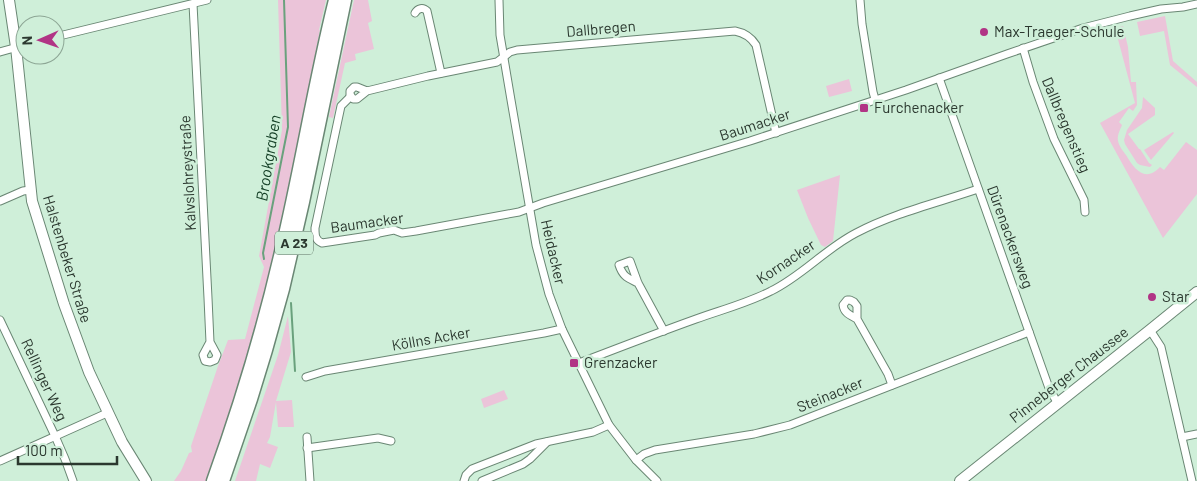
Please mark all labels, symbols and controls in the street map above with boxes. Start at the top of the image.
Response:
north arrow [15,15,65,65]
street label: Dallbregen [566,16,636,40]
place label: Max-Traeger-Schule [994,22,1125,40]
marker: Max-Traeger-Schule [978,26,990,38]
text: N [18,36,35,45]
street label: Dallbregenstieg [1039,74,1095,175]
place label: Furchenacker [874,98,964,116]
marker: Furchenacker [858,102,870,114]
street label: Baumacker [717,104,793,144]
water label: Brookgraben [251,113,284,202]
street label: Kalvslohreystraße [175,115,199,231]
street label: Dürenackersweg [984,183,1038,291]
street label: Halstenbeker Straße [40,193,96,325]
street label: Baumacker [329,208,405,236]
street label: Heidacker [538,218,570,286]
road number: A 23 [275,232,313,254]
street label: Kornacker [753,235,819,287]
place label: Star [1162,287,1190,305]
marker: Star [1146,291,1158,303]
street label: Köllns Acker [390,322,472,354]
street label: Pinneberger Chaussee [1005,322,1131,426]
street label: Rellinger Weg [18,335,72,424]
place label: Grenzacker [584,353,658,371]
marker: Grenzacker [568,357,580,369]
street label: Steinacker [794,372,866,416]
scale bar [18,434,116,466]
text: 100 m [25,441,63,459]

